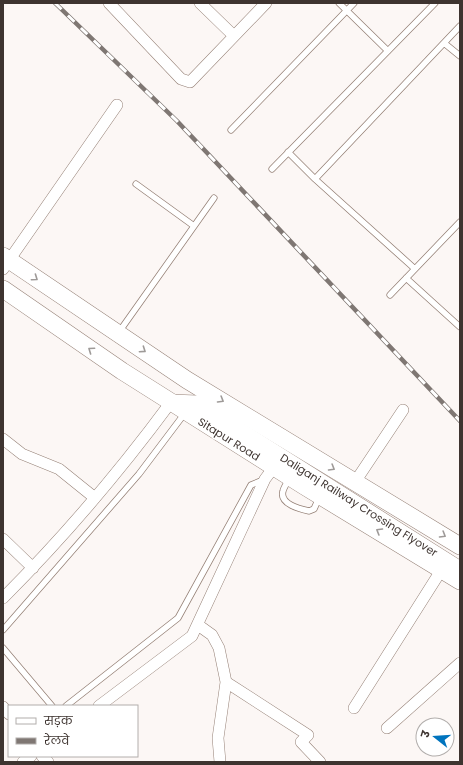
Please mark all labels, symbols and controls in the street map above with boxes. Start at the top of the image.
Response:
one-way arrow [31,273,38,281]
one-way arrow [139,345,146,353]
one-way arrow [88,347,95,355]
one-way arrow [217,396,224,403]
street label: Sitapur Road [195,413,263,465]
street label: Daliganj Railway Crossing Flyover [277,450,441,560]
one-way arrow [328,463,335,471]
one-way arrow [376,529,383,536]
one-way arrow [439,531,446,538]
legend [8,705,138,757]
text: सड़क [43,712,74,729]
north arrow [415,717,455,757]
text: उ [417,728,434,740]
text: रेलवे [43,732,70,749]

